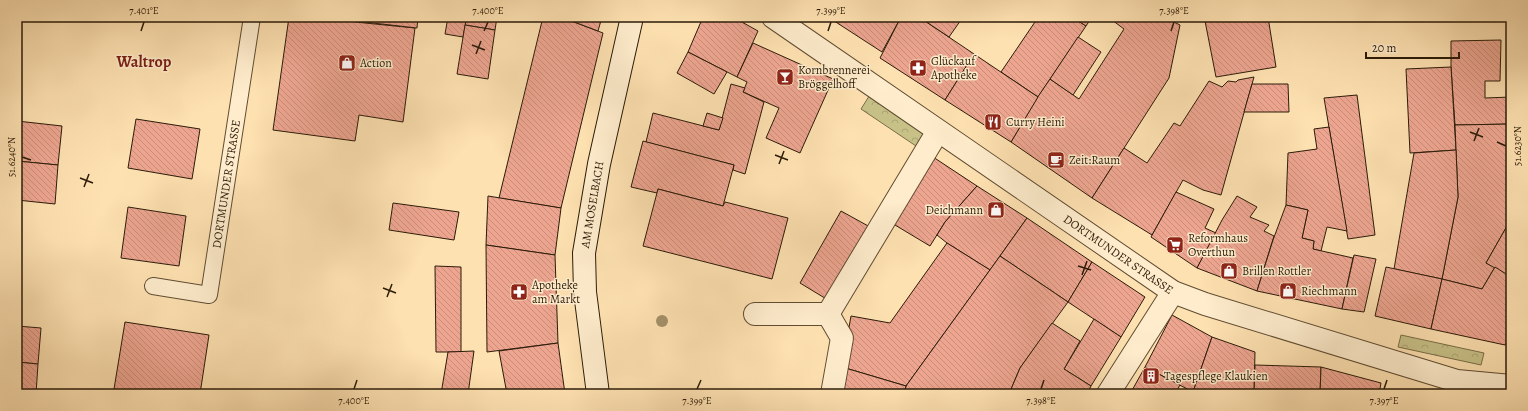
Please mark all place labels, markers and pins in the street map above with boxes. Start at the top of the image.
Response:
shop icon: Action [337,53,357,73]
place label: Glückauf Apotheke [930,53,977,83]
place label: Action [359,55,392,71]
pharmacy icon: Glückauf Apotheke [908,58,928,78]
place label: Kornbrennerei Bröggelhoff [798,62,870,92]
bar icon: Kornbrennerei Bröggelhoff [775,67,795,87]
restaurant icon: Curry Heini [983,112,1003,132]
place label: Curry Heini [1006,114,1065,130]
cafe icon: Zeit:Raum [1046,150,1066,170]
place label: Zeit:Raum [1069,152,1120,168]
shop icon: Deichmann [986,200,1006,220]
place label: Deichmann [926,202,983,218]
place label: Reformhaus Overthun [1188,230,1248,260]
supermarket icon: Reformhaus Overthun [1165,235,1185,255]
shop icon: Brillen Rottler [1219,261,1239,281]
place label: Brillen Rottler [1242,263,1311,279]
place label: Apotheke am Markt [531,277,580,307]
shop icon: Riechmann [1278,281,1298,301]
pharmacy icon: Apotheke am Markt [509,282,529,302]
place label: Riechmann [1301,283,1358,299]
building icon: Tagespflege Klaukien [1141,366,1161,386]
place label: Tagespflege Klaukien [1164,368,1268,384]

